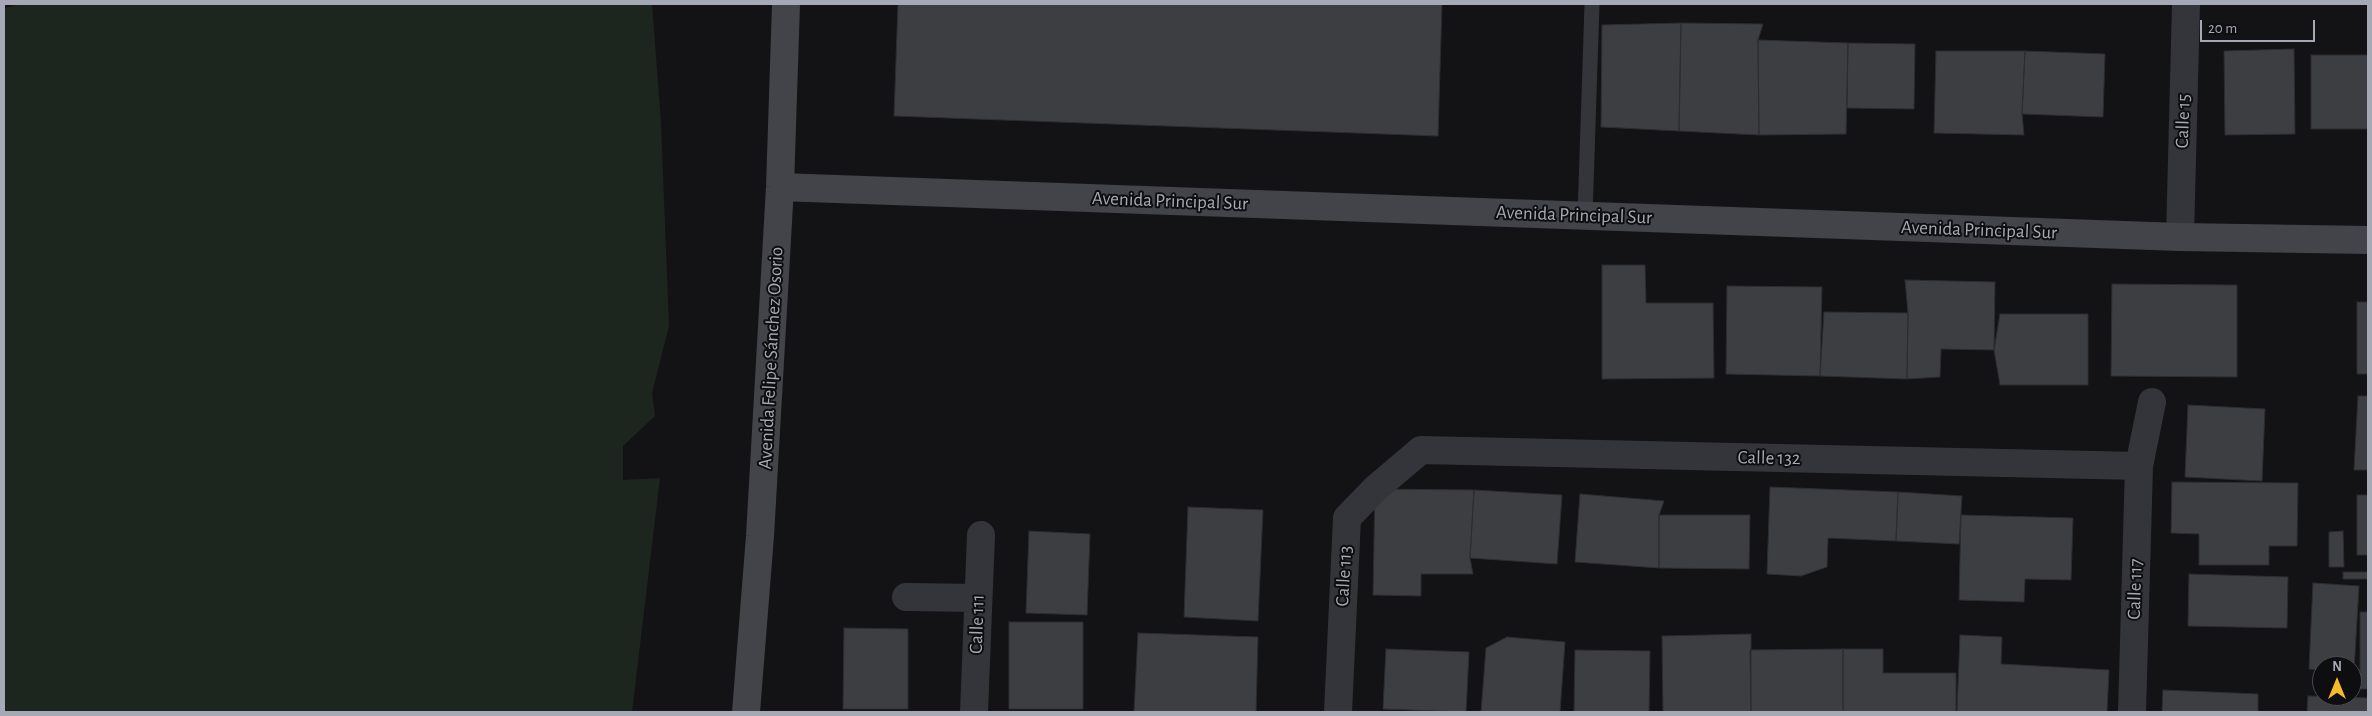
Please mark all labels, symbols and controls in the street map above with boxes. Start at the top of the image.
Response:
scale bar [2202,10,2317,42]
text: 20 m [2208,21,2237,36]
street label: Calle 15 [2171,93,2195,149]
street label: Avenida Principal Sur [1092,187,1248,215]
street label: Avenida Principal Sur [1496,201,1652,229]
street label: Avenida Principal Sur [1901,216,2057,244]
street label: Avenida Felipe Sánchez Osorio [754,246,788,470]
street label: Calle 132 [1737,446,1801,470]
street label: Calle 113 [1331,545,1357,607]
street label: Calle 117 [2123,558,2147,620]
street label: Calle 111 [965,594,989,654]
north arrow [2312,656,2362,706]
text: N [2332,660,2342,674]

